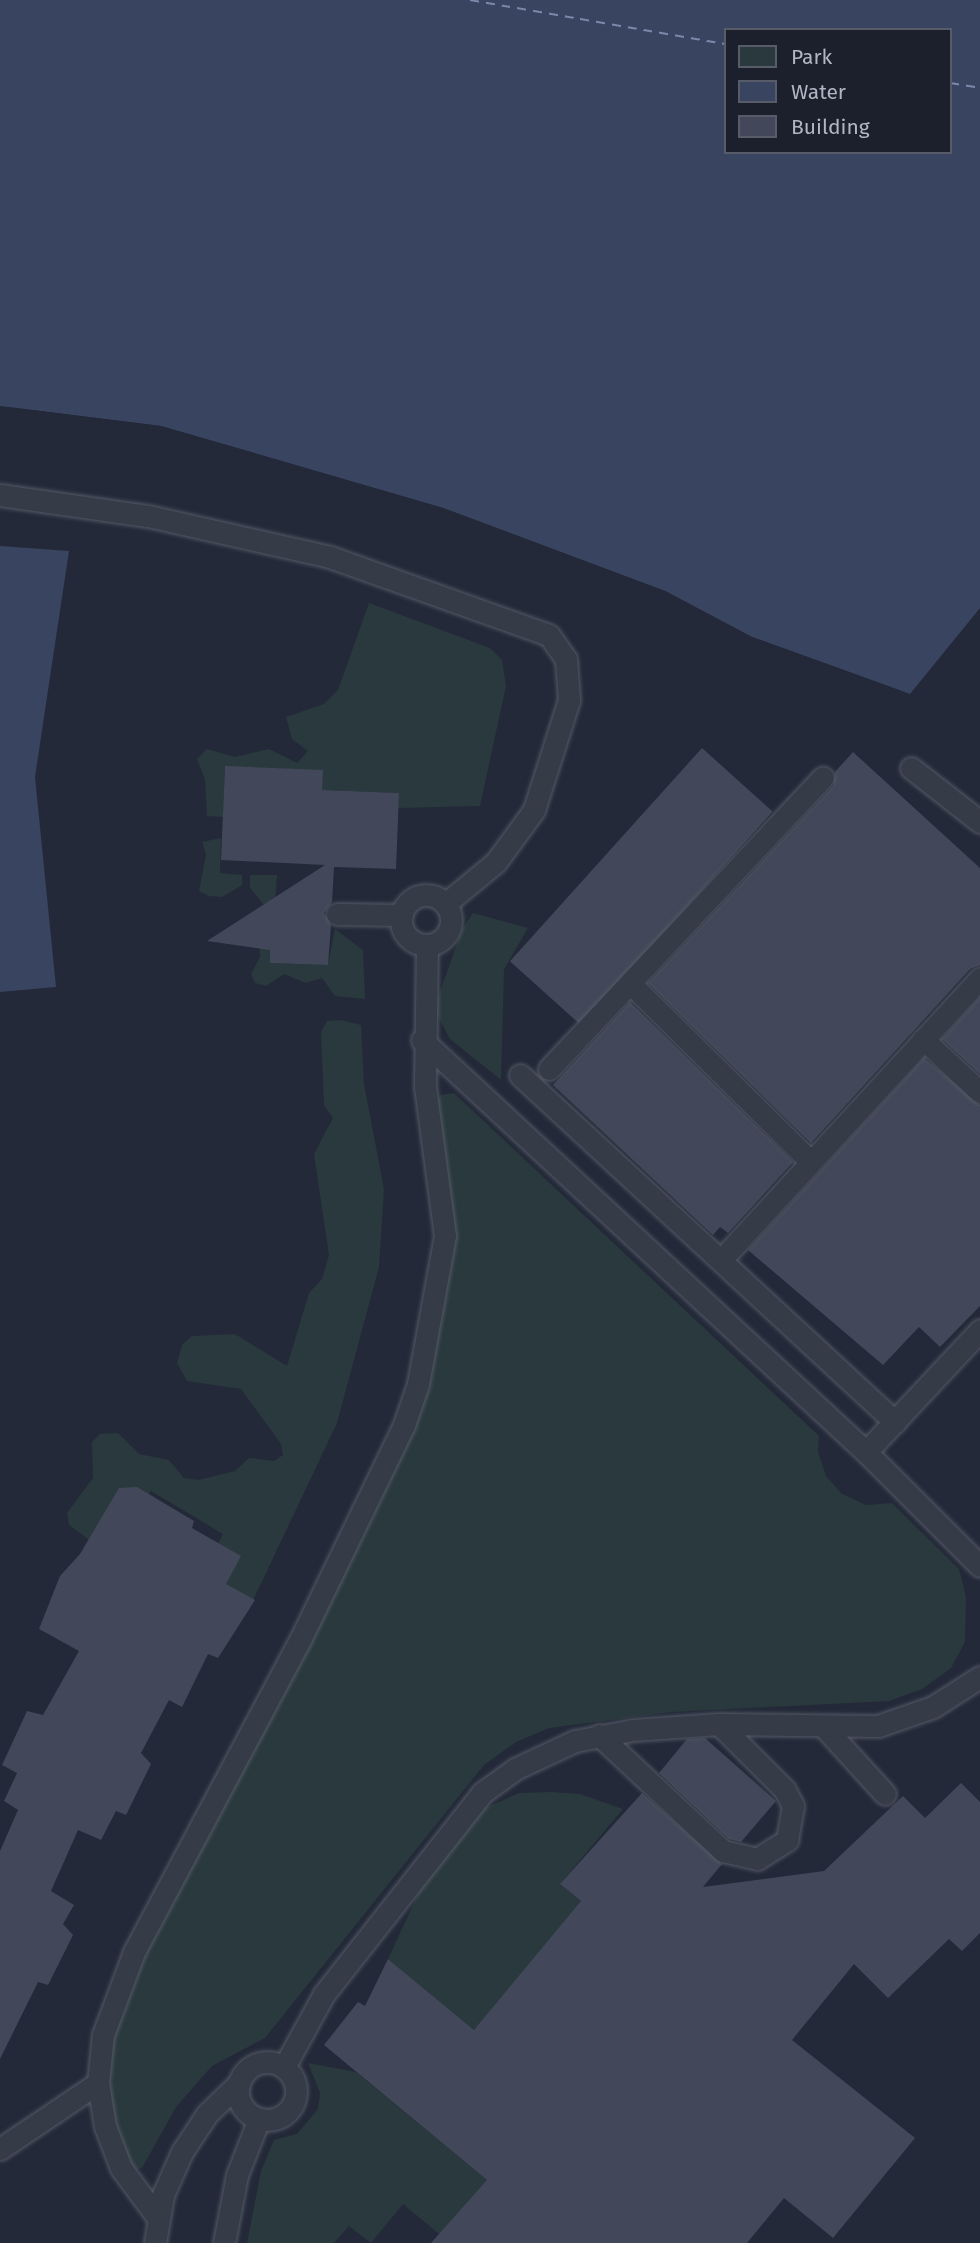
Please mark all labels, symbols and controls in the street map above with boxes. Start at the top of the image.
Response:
legend [724,28,952,154]
text: Park [791,44,832,70]
text: Water [791,79,846,105]
text: Building [791,114,870,140]

